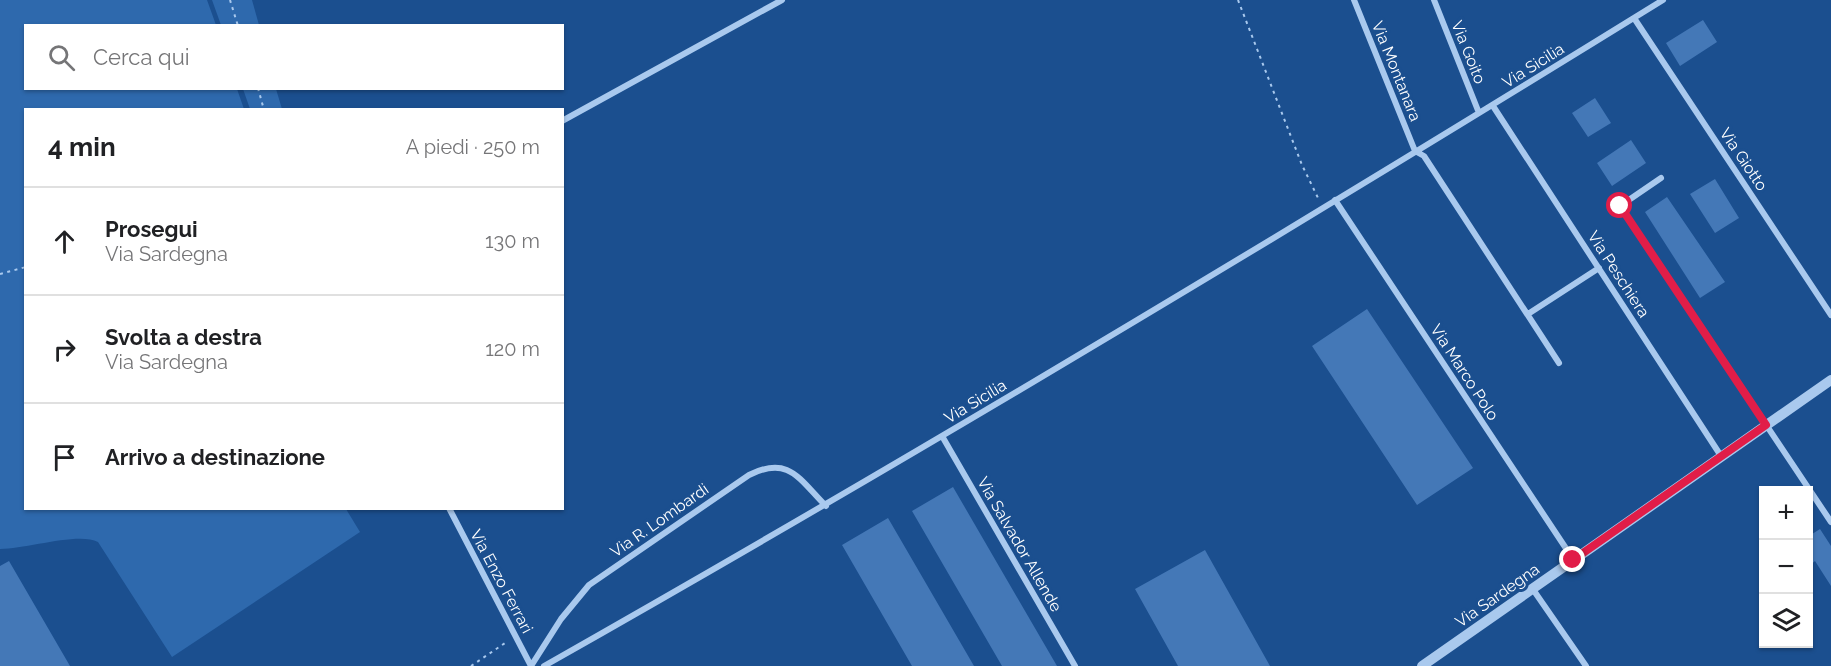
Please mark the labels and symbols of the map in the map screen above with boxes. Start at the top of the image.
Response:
street label: Via Montanara [1368,18,1425,124]
street label: Via Goito [1447,18,1490,87]
street label: Via Sicilia [1499,39,1568,92]
street label: Via Giotto [1716,124,1771,194]
route start [1606,192,1632,218]
street label: Via Peschiera [1584,227,1654,321]
street label: Via Marco Polo [1426,321,1503,424]
street label: Via Sicilia [941,375,1010,427]
street label: Via Salvador Allende [973,473,1066,615]
street label: Via R. Lombardi [607,479,712,561]
street label: Via Enzo Ferrari [466,526,537,636]
route end [1559,546,1585,572]
street label: Via Sardegna [1452,559,1543,631]

